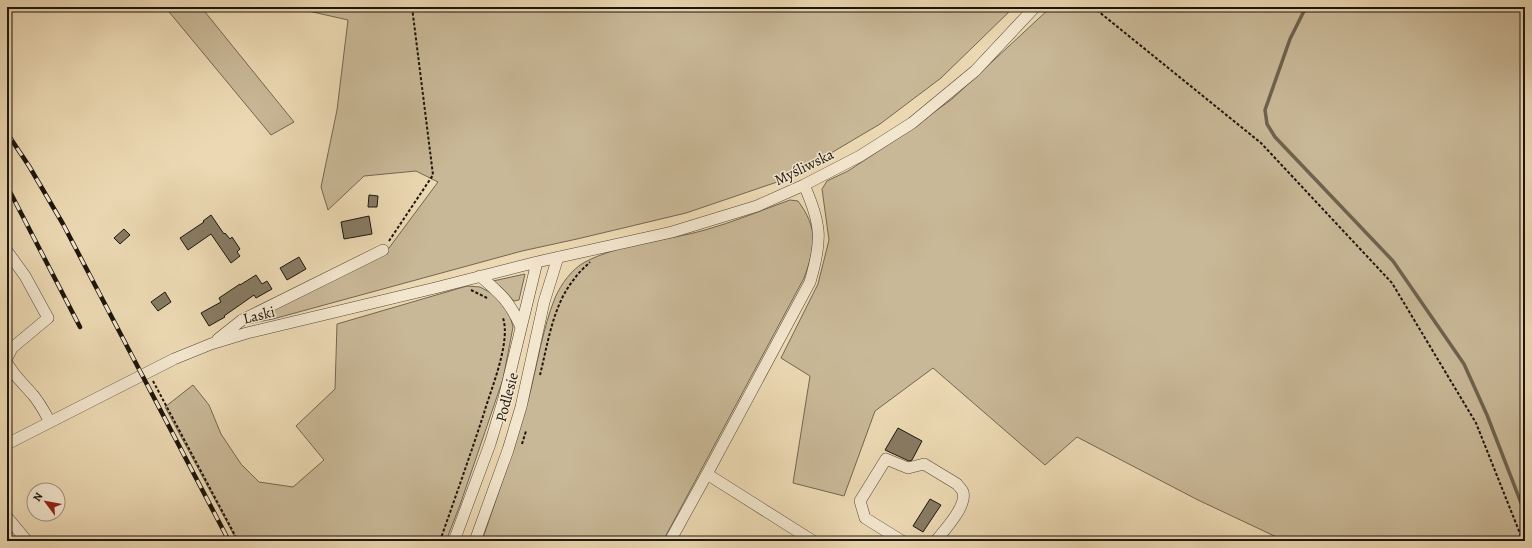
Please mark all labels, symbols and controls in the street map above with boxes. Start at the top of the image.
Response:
street label: Myśliwska [771,144,837,190]
street label: Laski [241,301,277,329]
street label: Podlesie [491,370,523,424]
north arrow [26,482,66,522]
text: N [29,490,46,504]

